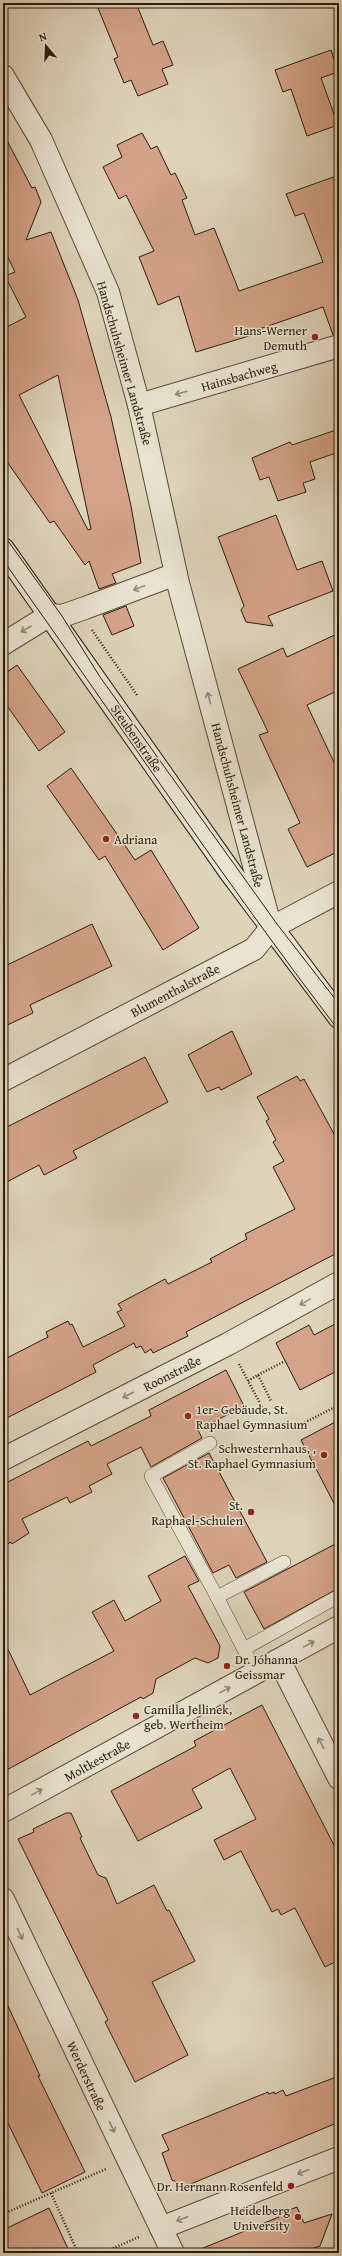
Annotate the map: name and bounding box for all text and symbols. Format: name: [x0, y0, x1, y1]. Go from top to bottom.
north arrow: [26, 26, 66, 66]
text: N: [37, 28, 49, 45]
street label: Handschuhsheimer Landstraße: [92, 279, 157, 448]
place label: Hans-Werner Demuth: [235, 321, 308, 355]
marker: Hans-Werner Demuth: [310, 332, 320, 342]
street label: Hainsbachweg: [199, 356, 280, 396]
one-way arrow: [174, 390, 187, 397]
one-way arrow: [134, 584, 146, 592]
one-way arrow: [20, 625, 32, 633]
one-way arrow: [205, 691, 212, 704]
street label: Steubenstraße: [106, 700, 167, 776]
street label: Handschuhsheimer Landstraße: [206, 721, 269, 890]
place label: Adriana: [114, 830, 158, 849]
marker: Adriana: [101, 834, 111, 844]
street label: Blumenthalstraße: [127, 959, 223, 1022]
one-way arrow: [299, 1299, 311, 1306]
street label: Roonstraße: [140, 1351, 205, 1396]
one-way arrow: [122, 1392, 134, 1399]
place label: 1er- Gebäude, St. Raphael Gymnasium: [196, 1400, 308, 1434]
marker: 1er- Gebäude, St. Raphael Gymnasium: [183, 1411, 193, 1421]
place label: Schwesternhaus, , St. Raphael Gymnasium: [188, 1439, 316, 1473]
marker: Schwesternhaus, , St. Raphael Gymnasium: [319, 1450, 329, 1460]
place label: St. Raphael-Schulen: [151, 1496, 244, 1530]
marker: St. Raphael-Schulen: [246, 1507, 256, 1517]
one-way arrow: [303, 1639, 315, 1647]
place label: Dr. Johanna Geissmar: [235, 1650, 299, 1684]
marker: Dr. Johanna Geissmar: [222, 1661, 232, 1671]
one-way arrow: [219, 1686, 231, 1693]
place label: Camilla Jellinek, geb. Wertheim: [144, 1700, 232, 1734]
marker: Camilla Jellinek, geb. Wertheim: [131, 1711, 141, 1721]
street label: Moltkestraße: [61, 1734, 134, 1786]
one-way arrow: [317, 1737, 325, 1749]
one-way arrow: [31, 1788, 43, 1796]
one-way arrow: [17, 1928, 24, 1940]
street label: Werderstraße: [62, 2038, 111, 2114]
one-way arrow: [109, 2121, 116, 2133]
one-way arrow: [297, 2168, 309, 2176]
place label: Dr. Hermann Rosenfeld: [157, 2177, 283, 2196]
marker: Dr. Hermann Rosenfeld: [286, 2181, 296, 2191]
place label: Heidelberg University: [230, 2201, 291, 2235]
marker: Heidelberg University: [293, 2212, 303, 2222]
one-way arrow: [176, 2216, 188, 2224]

